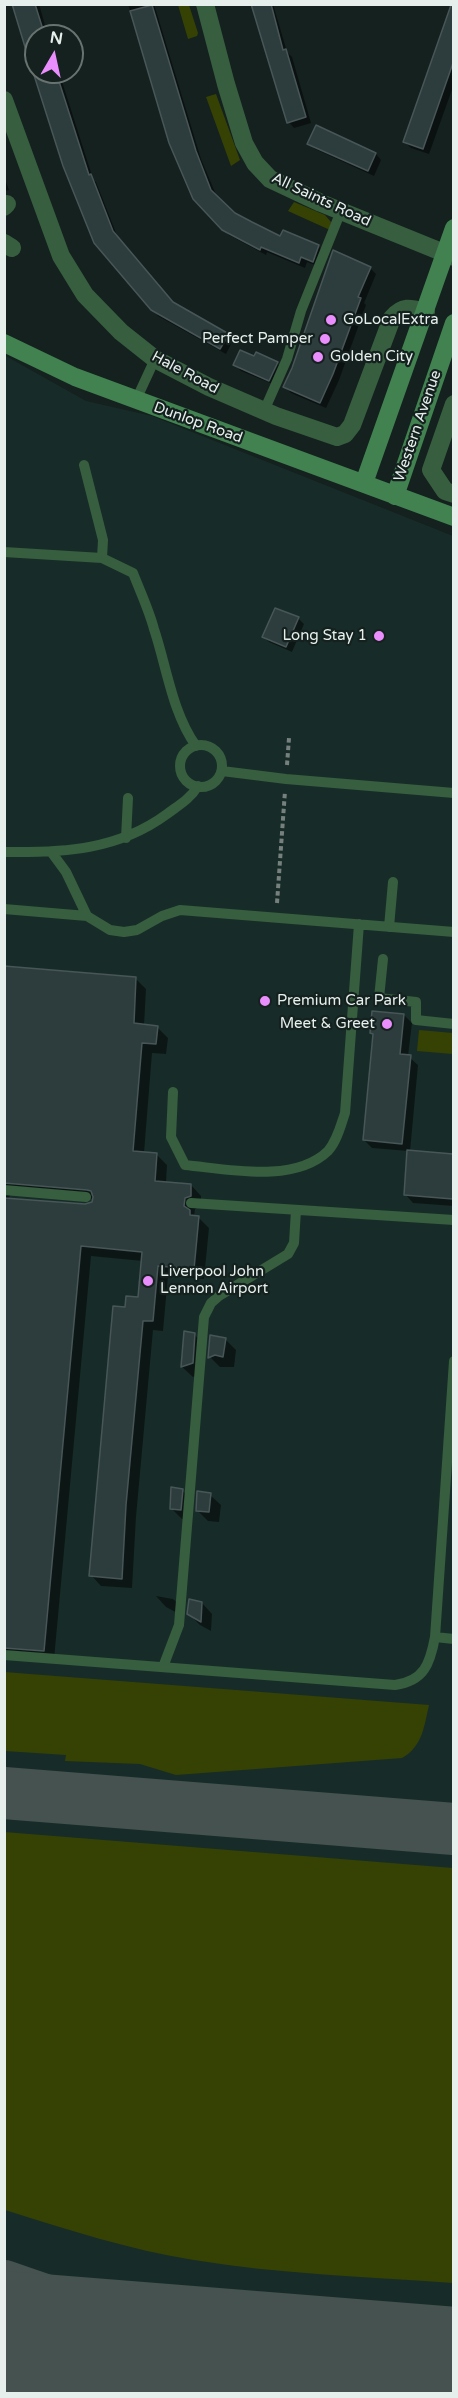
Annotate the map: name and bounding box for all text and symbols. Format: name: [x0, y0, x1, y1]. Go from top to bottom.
north arrow: [24, 24, 84, 84]
text: N: [49, 27, 64, 49]
street label: All Saints Road: [269, 169, 373, 231]
place label: GoLocalExtra: [343, 311, 439, 329]
marker: GoLocalExtra: [324, 313, 338, 327]
place label: Perfect Pamper: [202, 330, 313, 348]
marker: Perfect Pamper: [318, 332, 332, 346]
street label: Hale Road: [148, 348, 222, 398]
place label: Golden City: [330, 348, 413, 366]
marker: Golden City: [311, 350, 325, 364]
street label: Western Avenue: [390, 368, 446, 484]
street label: Dunlop Road: [151, 399, 245, 447]
place label: Long Stay 1: [282, 627, 367, 645]
marker: Long Stay 1: [372, 629, 386, 643]
place label: Premium Car Park: [277, 992, 406, 1010]
marker: Premium Car Park: [258, 994, 272, 1008]
place label: Meet & Greet: [280, 1015, 375, 1033]
marker: Meet & Greet: [380, 1017, 394, 1031]
place label: Liverpool John Lennon Airport: [160, 1263, 268, 1298]
marker: Liverpool John Lennon Airport: [141, 1274, 155, 1288]

